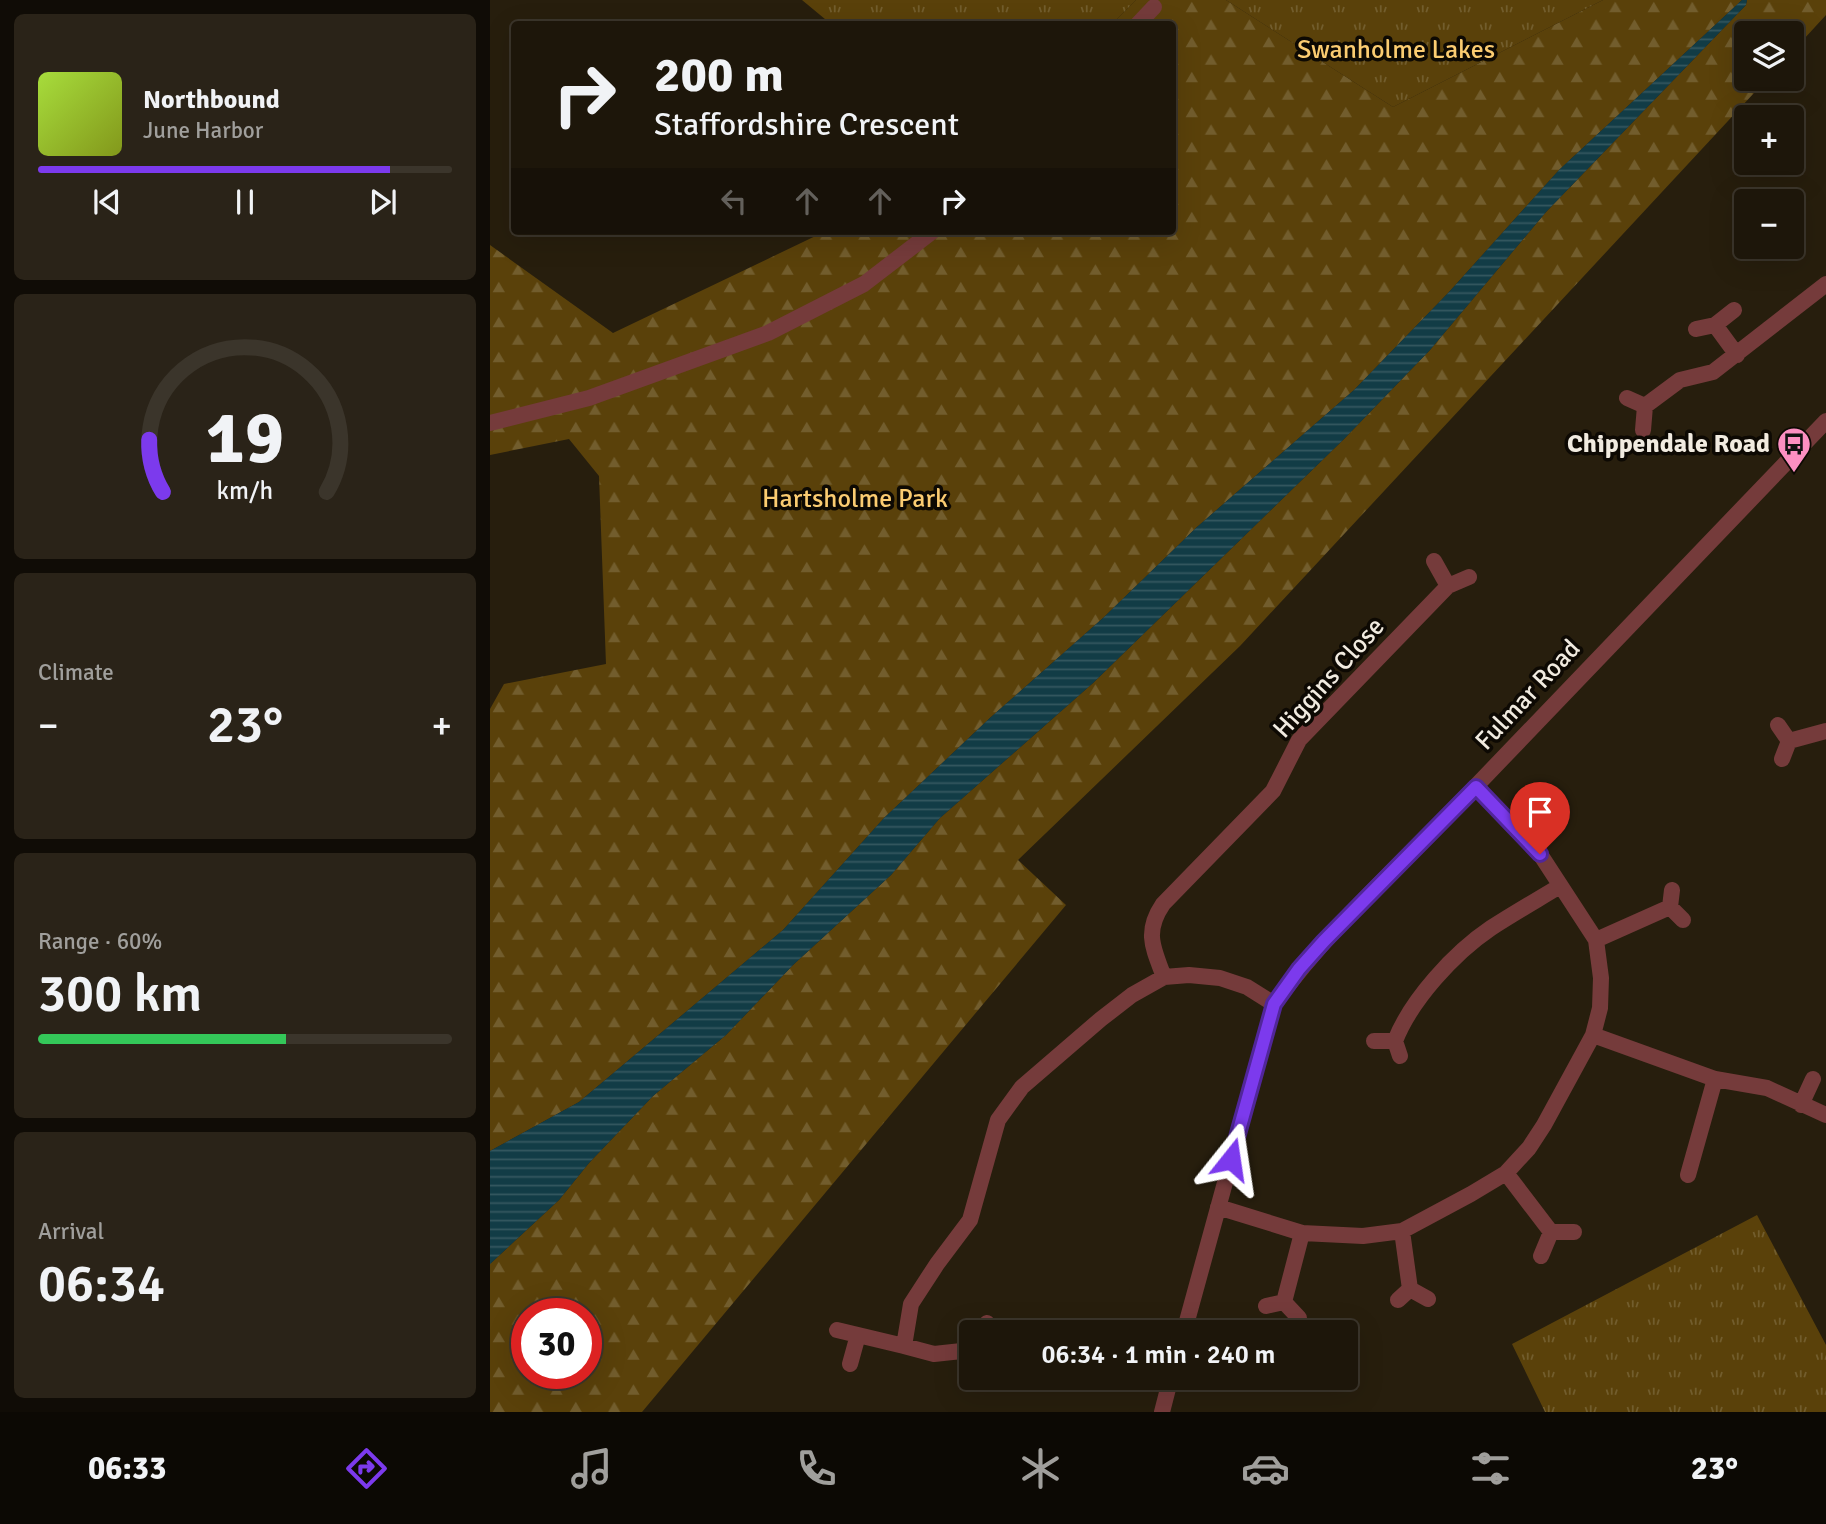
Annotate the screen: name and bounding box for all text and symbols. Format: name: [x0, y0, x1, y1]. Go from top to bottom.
map controls: [1734, 21, 1804, 259]
button: layers: [1734, 21, 1804, 91]
park label: Swanholme Lakes: [1297, 34, 1495, 66]
text: 200 m: [654, 45, 784, 105]
icon: right: [539, 49, 630, 140]
text: Northbound: [143, 84, 280, 116]
text: Staffordshire Crescent: [654, 105, 959, 144]
button: +: [1734, 105, 1804, 175]
text: June Harbor: [143, 116, 263, 145]
icon: left: [715, 182, 753, 220]
icon: ahead: [788, 182, 826, 220]
icon: ahead: [861, 182, 899, 220]
icon: right: [934, 182, 972, 220]
icon: previous: [88, 183, 126, 221]
icon: pause: [226, 183, 264, 221]
icon: next: [364, 183, 402, 221]
button: −: [1734, 189, 1804, 259]
text: 19: [206, 395, 284, 484]
bus stop icon: Chippendale Road: [1775, 425, 1813, 474]
place label: Chippendale Road: [1567, 428, 1770, 460]
text: km/h: [217, 475, 273, 506]
park label: Hartsholme Park: [762, 483, 948, 515]
street label: Higgins Close: [1267, 611, 1391, 745]
street label: Fulmar Road: [1469, 633, 1587, 757]
text: Climate: [38, 658, 114, 687]
text: 23°: [207, 693, 283, 757]
text: −: [38, 702, 59, 749]
text: +: [431, 702, 452, 749]
pin: [1510, 782, 1570, 854]
icon: arrive: [1521, 793, 1559, 831]
text: Range · 60%: [38, 927, 162, 956]
text: 300 km: [38, 962, 202, 1026]
position arrow: [1194, 1122, 1268, 1196]
text: Arrival: [38, 1217, 104, 1246]
text: 06:34: [38, 1252, 165, 1316]
speed limit sign: 30: [511, 1298, 602, 1389]
text: 06:34 · 1 min · 240 m: [1042, 1339, 1275, 1371]
icon: directions: [342, 1444, 391, 1493]
icon: music: [567, 1444, 616, 1493]
icon: phone: [792, 1444, 841, 1493]
icon: climate: [1016, 1444, 1065, 1493]
icon: car: [1241, 1444, 1290, 1493]
icon: filters: [1466, 1444, 1515, 1493]
text: 06:33: [88, 1449, 166, 1488]
text: 23°: [1691, 1449, 1738, 1488]

